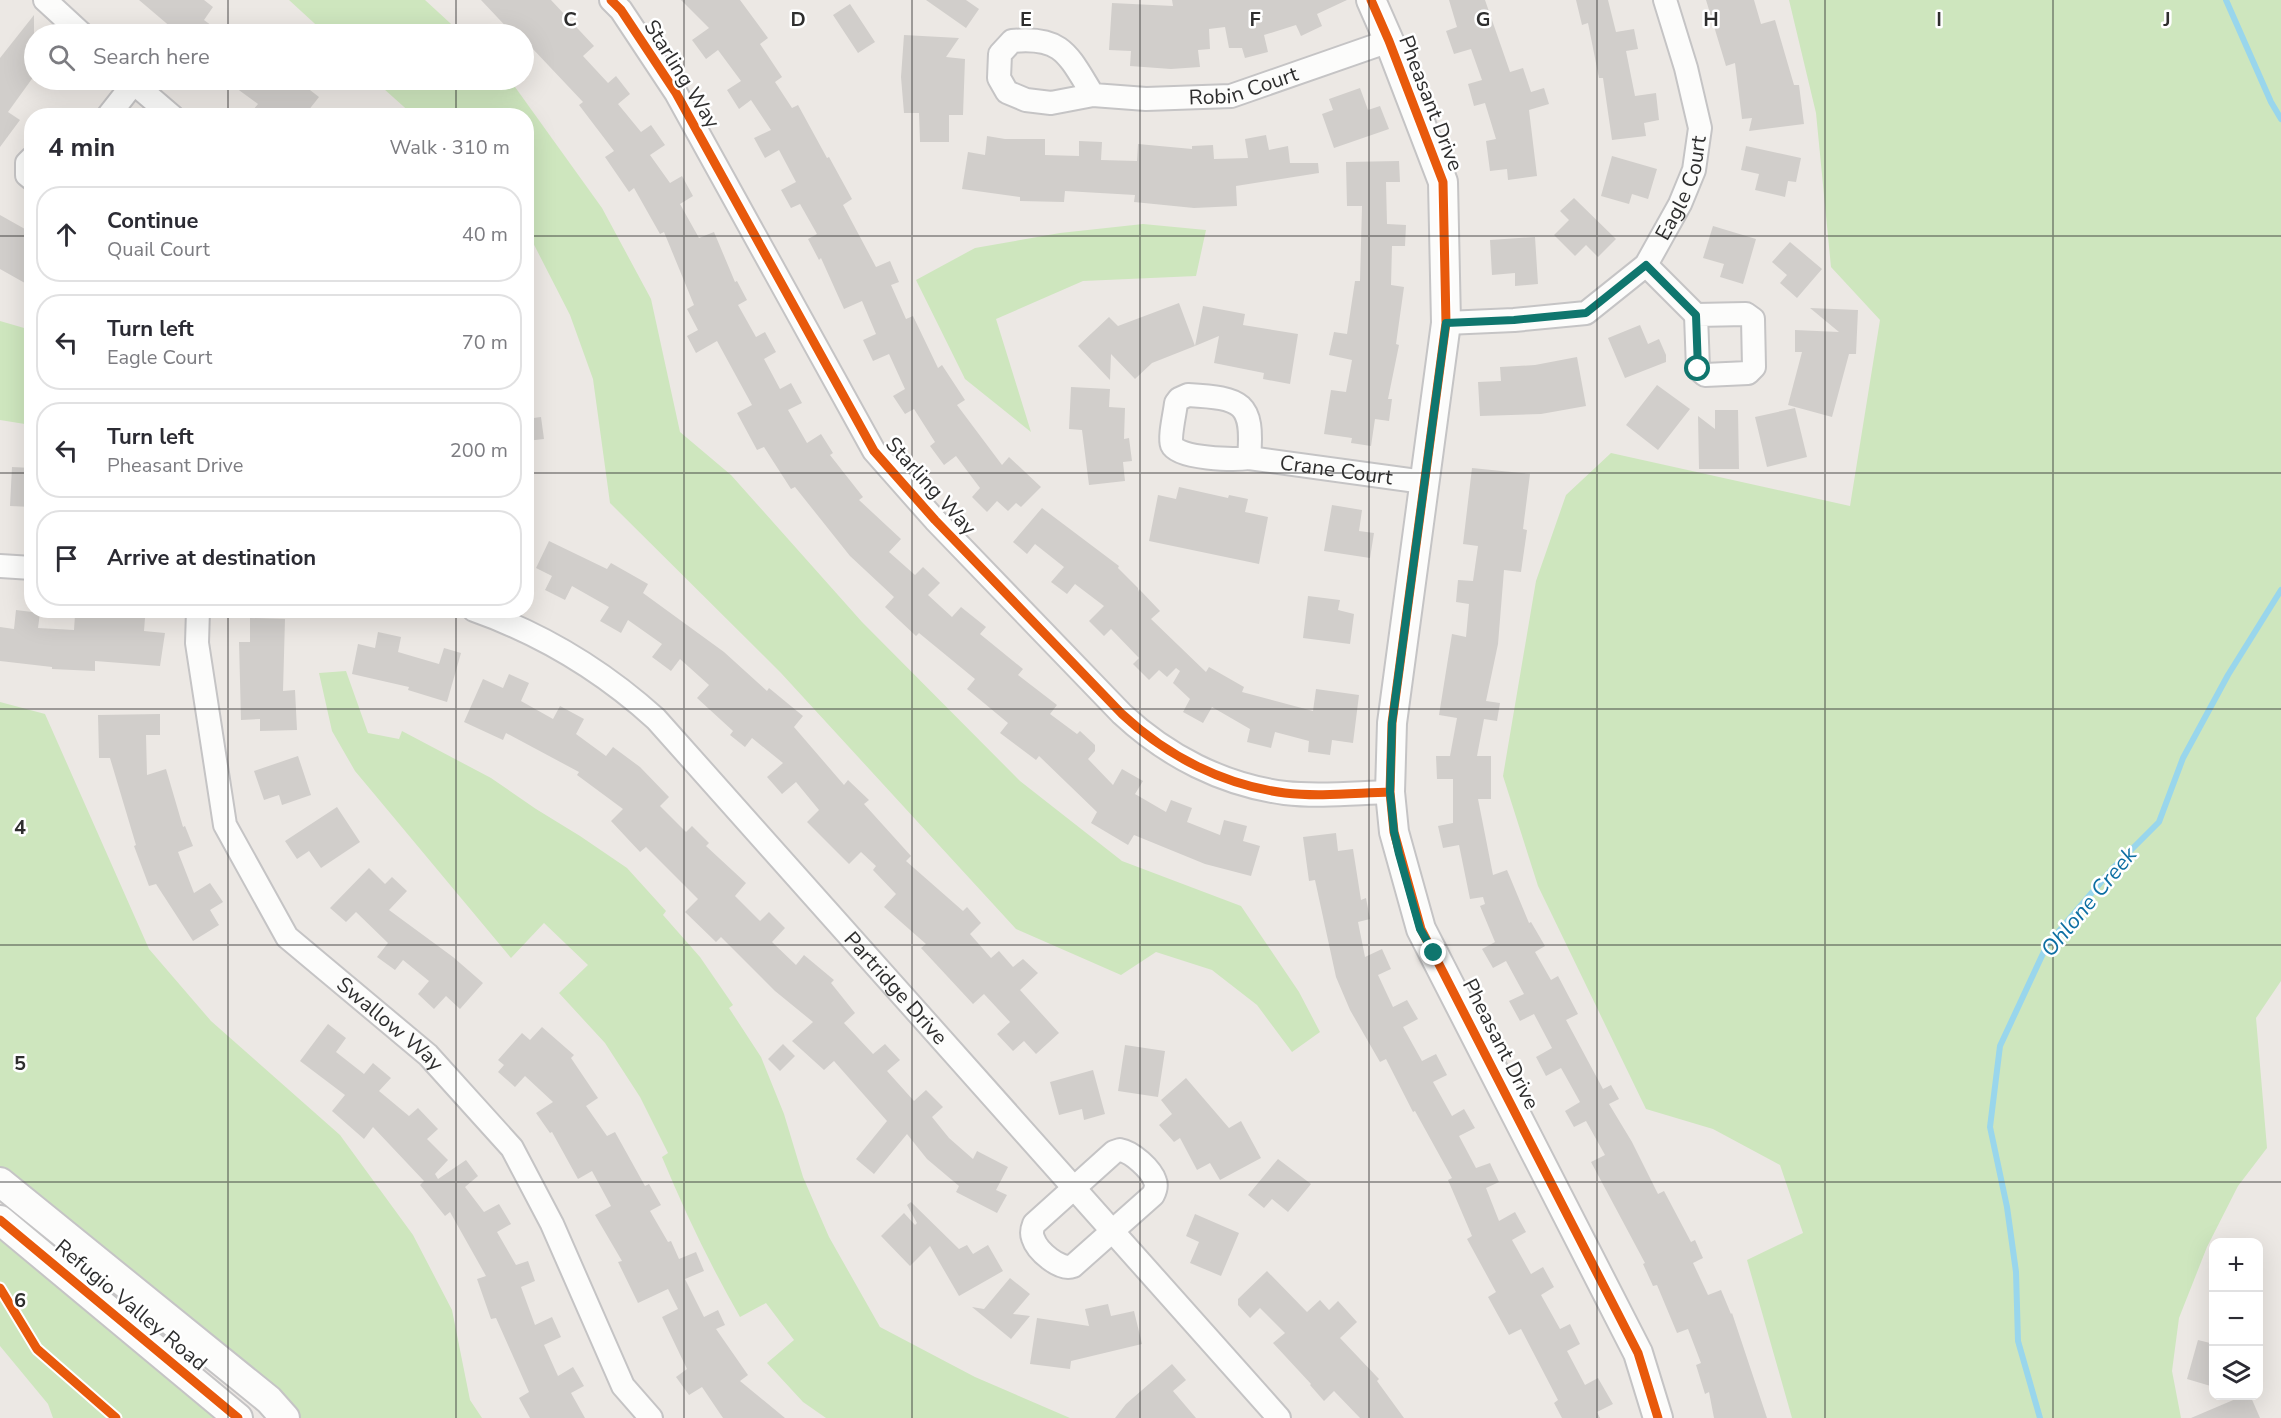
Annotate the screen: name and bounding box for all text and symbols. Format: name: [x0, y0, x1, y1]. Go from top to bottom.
text: C: [563, 6, 577, 33]
text: D: [790, 6, 806, 33]
text: E: [1020, 6, 1032, 33]
text: F: [1249, 6, 1261, 33]
text: G: [1476, 6, 1490, 33]
text: H: [1703, 6, 1719, 33]
text: I: [1936, 6, 1942, 33]
text: J: [2162, 6, 2171, 33]
street label: Starling Way: [637, 14, 727, 134]
search box: [24, 24, 534, 90]
street label: Pheasant Drive: [1392, 31, 1470, 175]
icon: search: [45, 41, 78, 74]
text: Search here: [93, 42, 210, 72]
street label: Robin Court: [1188, 60, 1302, 111]
text: 4 min: [48, 130, 115, 165]
street label: Eagle Court: [1649, 133, 1713, 245]
text: Walk · 310 m: [390, 134, 510, 161]
text: Continue: [107, 206, 198, 236]
icon: ahead: [50, 218, 83, 251]
text: 40 m: [462, 221, 508, 248]
text: Quail Court: [107, 236, 210, 263]
text: Turn left: [107, 314, 194, 344]
icon: left: [50, 326, 83, 359]
text: 70 m: [462, 329, 508, 356]
text: Eagle Court: [107, 344, 212, 371]
route start: [1684, 355, 1710, 381]
text: Turn left: [107, 422, 194, 452]
street label: Starling Way: [879, 431, 983, 541]
icon: left: [50, 434, 83, 467]
text: 200 m: [450, 437, 508, 464]
street label: Crane Court: [1278, 448, 1395, 492]
text: Pheasant Drive: [107, 452, 243, 479]
icon: arrive: [50, 542, 83, 575]
text: Arrive at destination: [107, 543, 316, 573]
text: 4: [14, 814, 26, 841]
water label: Ohlone Creek: [2034, 840, 2144, 963]
street label: Partridge Drive: [838, 925, 954, 1051]
route end: [1420, 939, 1446, 965]
street label: Swallow Way: [331, 970, 450, 1077]
street label: Pheasant Drive: [1456, 974, 1546, 1114]
text: 5: [14, 1050, 26, 1077]
street label: Refugio Valley Road: [49, 1233, 213, 1377]
map controls: [2209, 1238, 2263, 1400]
button: +: [2209, 1238, 2263, 1292]
text: 6: [14, 1287, 26, 1314]
button: −: [2209, 1292, 2263, 1346]
button: layers: [2209, 1346, 2263, 1400]

